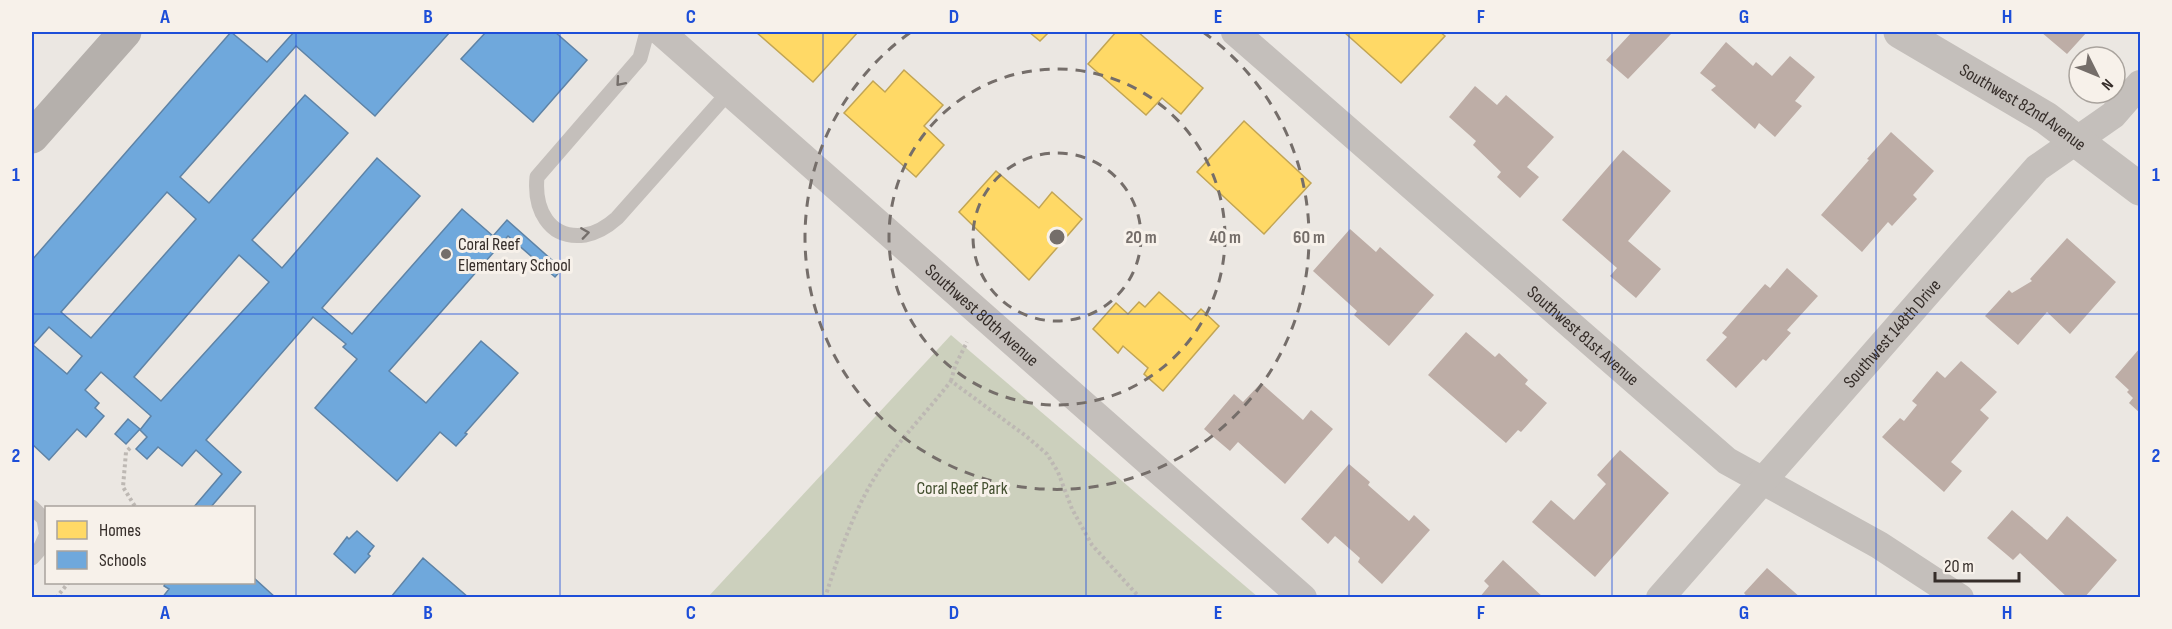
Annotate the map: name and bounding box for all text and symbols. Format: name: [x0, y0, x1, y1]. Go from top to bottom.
text: A: [159, 5, 170, 29]
text: B: [423, 5, 433, 29]
text: C: [686, 5, 696, 29]
text: D: [949, 5, 959, 29]
text: E: [1214, 5, 1222, 29]
text: F: [1477, 5, 1485, 29]
text: G: [1739, 5, 1749, 29]
text: H: [2002, 5, 2012, 29]
north arrow: [2067, 45, 2127, 105]
street label: Southwest 82nd Avenue: [1956, 59, 2090, 155]
one-way arrow: [616, 75, 627, 85]
text: N: [2097, 75, 2117, 94]
text: 1: [12, 163, 20, 187]
text: 1: [2152, 163, 2160, 187]
centre of rings: [1047, 227, 1067, 247]
text: 20 m: [1125, 227, 1157, 248]
text: 40 m: [1209, 227, 1241, 248]
text: 60 m: [1293, 227, 1325, 248]
one-way arrow: [580, 228, 590, 240]
place label: Coral Reef Elementary School: [458, 234, 571, 276]
marker: Coral Reef Elementary School: [439, 247, 453, 261]
street label: Southwest 80th Avenue: [921, 260, 1043, 371]
street label: Southwest 148th Drive: [1839, 275, 1946, 392]
street label: Southwest 81st Avenue: [1523, 282, 1643, 390]
text: 2: [12, 444, 20, 468]
text: 2: [2152, 444, 2160, 468]
park label: Coral Reef Park: [916, 478, 1008, 499]
legend: [45, 506, 255, 584]
text: Homes: [99, 520, 141, 541]
scale bar: [1935, 545, 2019, 583]
text: Schools: [99, 550, 146, 571]
text: 20 m: [1944, 556, 1974, 577]
text: A: [159, 601, 170, 625]
text: B: [423, 601, 433, 625]
text: C: [686, 601, 696, 625]
text: D: [949, 601, 959, 625]
text: E: [1214, 601, 1222, 625]
text: F: [1477, 601, 1485, 625]
text: G: [1739, 601, 1749, 625]
text: H: [2002, 601, 2012, 625]

